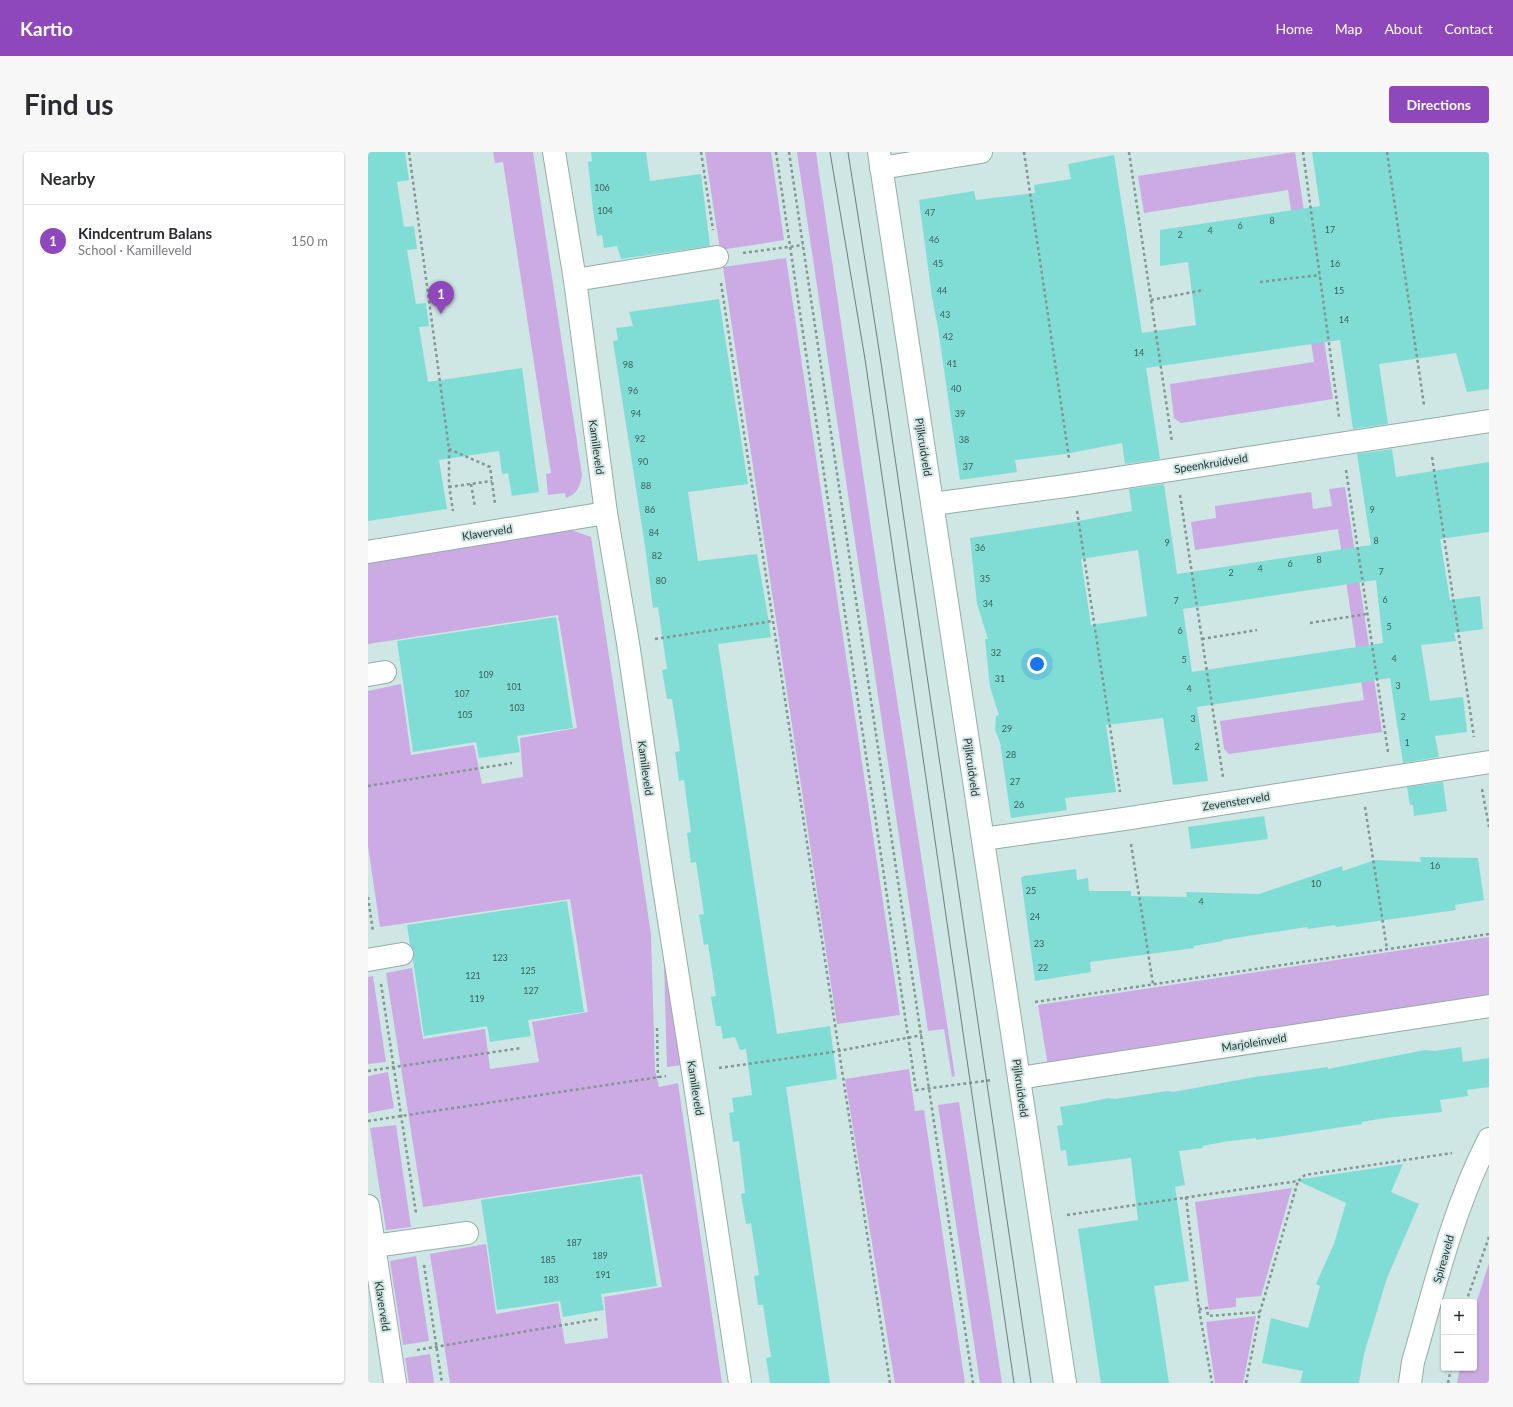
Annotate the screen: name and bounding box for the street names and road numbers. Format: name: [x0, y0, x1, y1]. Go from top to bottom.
street label: Pijlkruidveld: [913, 417, 935, 477]
street label: Kamilleveld: [587, 419, 607, 475]
street label: Speenkruidveld: [1173, 451, 1249, 475]
street label: Klaverveld: [461, 522, 513, 542]
street label: Pijlkruidveld: [961, 737, 983, 797]
street label: Kamilleveld: [636, 740, 656, 796]
street label: Zevensterveld: [1201, 789, 1271, 813]
street label: Marjoleinveld: [1221, 1030, 1287, 1054]
street label: Pijlkruidveld: [1010, 1058, 1032, 1118]
street label: Kamilleveld: [685, 1060, 707, 1116]
street label: Spireaveld: [1430, 1233, 1456, 1285]
street label: Klaverveld: [373, 1280, 393, 1332]

